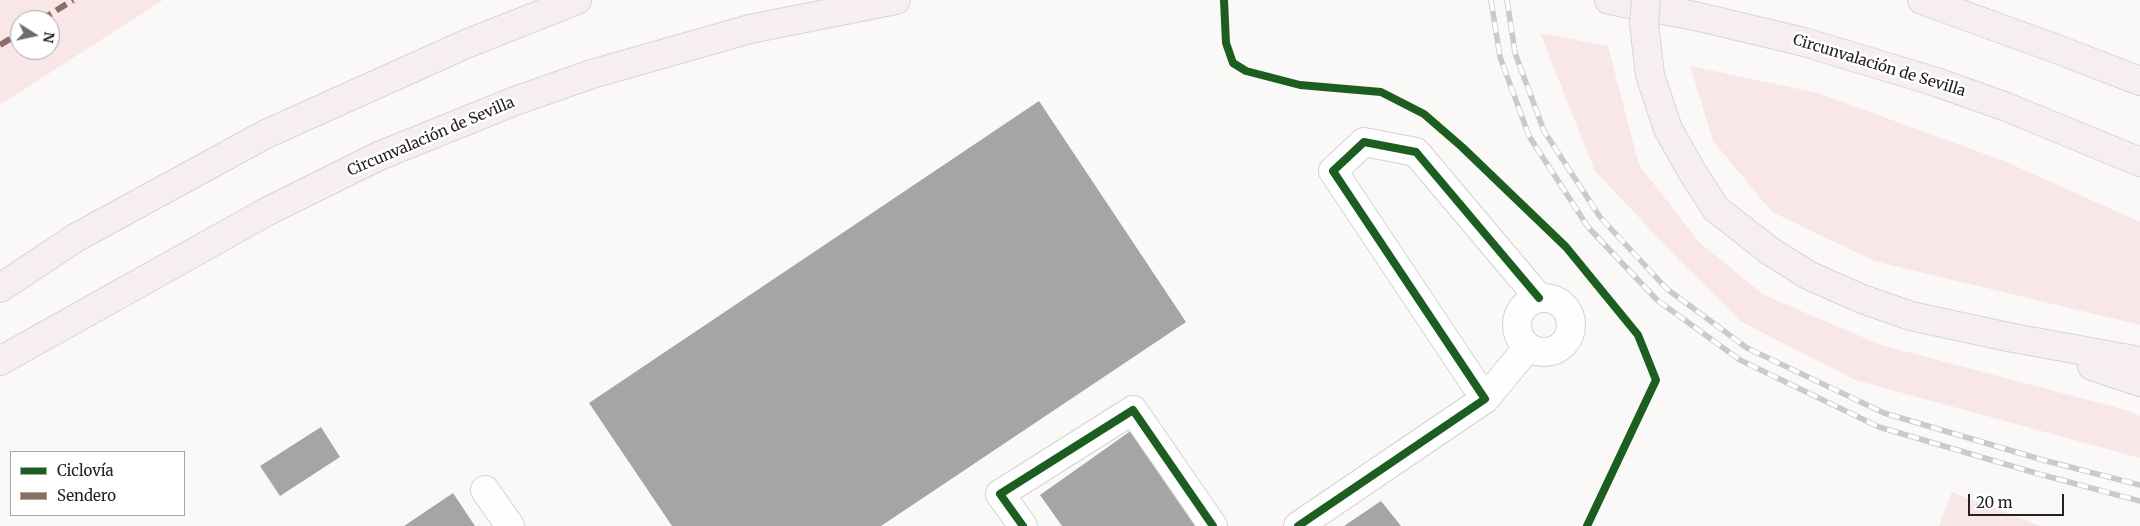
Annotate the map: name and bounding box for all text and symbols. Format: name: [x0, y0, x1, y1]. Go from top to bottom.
north arrow: [10, 10, 60, 60]
text: N: [39, 30, 59, 44]
street label: Circunvalación de Sevilla: [1791, 31, 1967, 101]
street label: Circunvalación de Sevilla: [345, 94, 517, 180]
legend: [10, 451, 185, 516]
text: Ciclovía: [57, 461, 114, 480]
scale bar: [1970, 484, 2066, 516]
text: Sendero: [57, 486, 116, 505]
text: 20 m: [1976, 493, 2013, 512]

